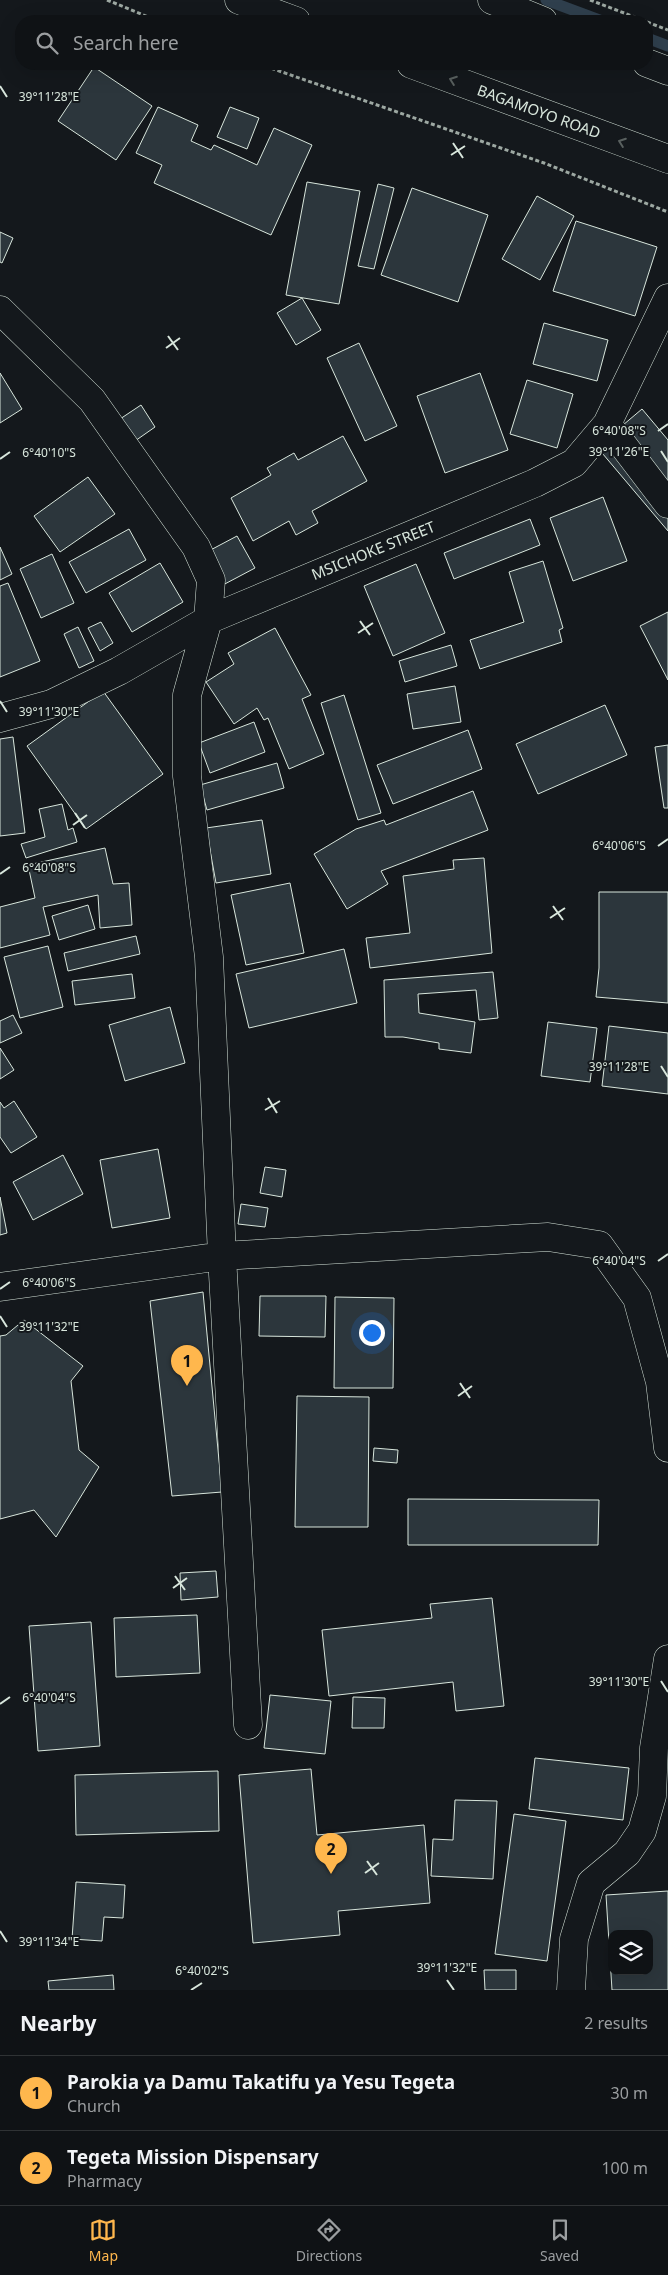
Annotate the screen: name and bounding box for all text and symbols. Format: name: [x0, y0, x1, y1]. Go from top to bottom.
search box: [15, 15, 653, 70]
icon: search: [33, 29, 61, 57]
text: Search here: [73, 30, 179, 56]
one-way arrow: [450, 75, 458, 85]
street label: BAGAMOYO ROAD: [475, 79, 603, 143]
text: 39°11'28"E: [19, 88, 79, 105]
one-way arrow: [618, 138, 627, 148]
text: 6°40'08"S: [592, 422, 646, 439]
text: 39°11'26"E: [589, 443, 649, 460]
text: 6°40'10"S: [22, 444, 76, 461]
street label: MSICHOKE STREET: [308, 516, 438, 584]
text: 39°11'30"E: [19, 703, 79, 720]
text: 6°40'06"S: [592, 837, 646, 854]
text: 6°40'08"S: [22, 859, 76, 876]
text: 39°11'28"E: [589, 1058, 649, 1075]
text: 6°40'04"S: [592, 1252, 646, 1269]
text: 6°40'06"S: [22, 1274, 76, 1291]
text: 39°11'32"E: [19, 1318, 79, 1335]
your location: [359, 1320, 385, 1346]
pin: 1: [171, 1345, 203, 1386]
text: 39°11'30"E: [589, 1673, 649, 1690]
text: 6°40'04"S: [22, 1689, 76, 1706]
pin: 2: [315, 1833, 347, 1874]
map controls: [608, 1930, 653, 1975]
button: layers: [608, 1930, 653, 1975]
text: 39°11'34"E: [19, 1933, 79, 1950]
text: 39°11'32"E: [417, 1959, 477, 1976]
text: 6°40'02"S: [175, 1962, 229, 1979]
text: Nearby: [20, 2009, 96, 2037]
text: 2 results: [584, 2012, 648, 2034]
text: Parokia ya Damu Takatifu ya Yesu Tegeta: [67, 2069, 455, 2095]
text: 1: [31, 2082, 41, 2104]
text: 30 m: [611, 2082, 648, 2104]
text: Church: [67, 2095, 121, 2117]
text: Tegeta Mission Dispensary: [67, 2144, 319, 2170]
text: 2: [31, 2157, 41, 2179]
text: 100 m: [601, 2157, 648, 2179]
text: Pharmacy: [67, 2170, 142, 2192]
tab: Map: [89, 2216, 118, 2265]
tab: Directions: [296, 2216, 362, 2265]
tab: Saved: [540, 2216, 579, 2265]

